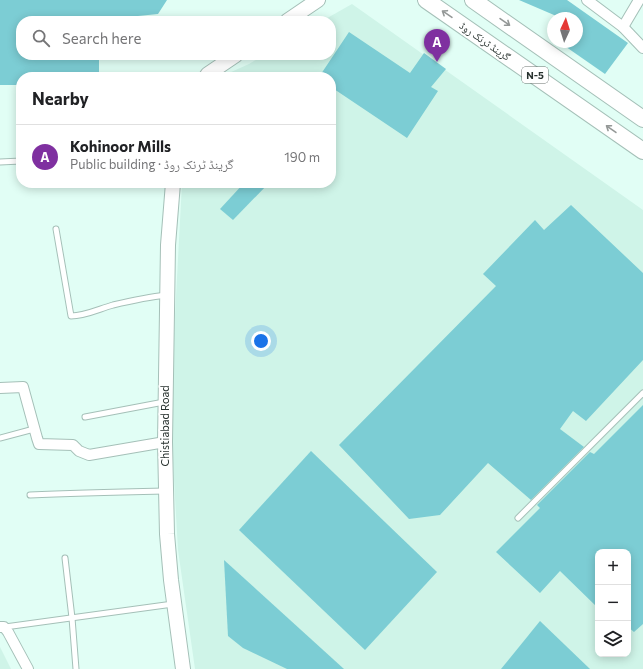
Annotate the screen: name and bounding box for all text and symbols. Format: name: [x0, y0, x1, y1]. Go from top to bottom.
one-way arrow: [442, 10, 453, 18]
north arrow: [547, 12, 583, 48]
search box: [16, 16, 336, 60]
street label: گرینڈ ٹرنک روڈ: [457, 18, 514, 63]
one-way arrow: [499, 18, 510, 26]
icon: search: [30, 27, 52, 49]
text: Search here: [62, 29, 141, 47]
pin: A: [424, 29, 450, 62]
road number: N-5: [522, 67, 548, 83]
text: Nearby: [32, 88, 89, 109]
one-way arrow: [606, 125, 617, 133]
text: Kohinoor Mills: [70, 137, 171, 155]
text: A: [40, 149, 50, 165]
text: 190 m: [284, 149, 320, 165]
text: Public building · گرینڈ ٹرنک روڈ: [70, 156, 234, 172]
your location: [251, 331, 271, 351]
street label: Chistiabad Road: [158, 385, 171, 467]
map controls: [595, 549, 631, 657]
button: +: [595, 549, 631, 585]
button: −: [595, 585, 631, 621]
button: layers: [595, 621, 631, 657]

